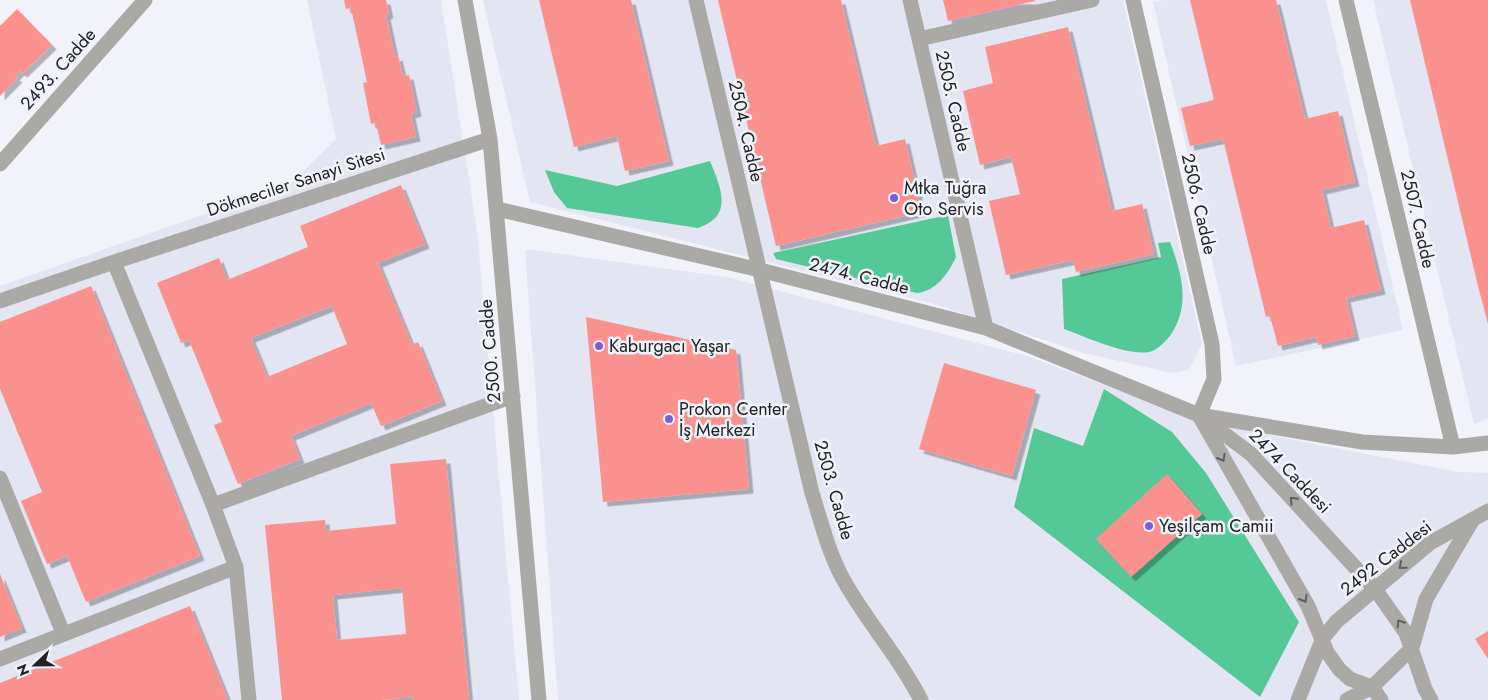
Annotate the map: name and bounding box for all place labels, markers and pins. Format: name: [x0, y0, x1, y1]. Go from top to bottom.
place label: Mtka Tuğra Oto Servis: [904, 175, 986, 222]
marker: Mtka Tuğra Oto Servis: [888, 192, 900, 204]
place label: Kaburgacı Yaşar: [609, 333, 731, 359]
marker: Kaburgacı Yaşar: [593, 340, 605, 352]
place label: Prokon Center İş Merkezi: [679, 396, 788, 443]
marker: Prokon Center İş Merkezi: [663, 413, 675, 425]
place label: Yeşilçam Camii: [1159, 513, 1274, 539]
marker: Yeşilçam Camii: [1143, 520, 1155, 532]

